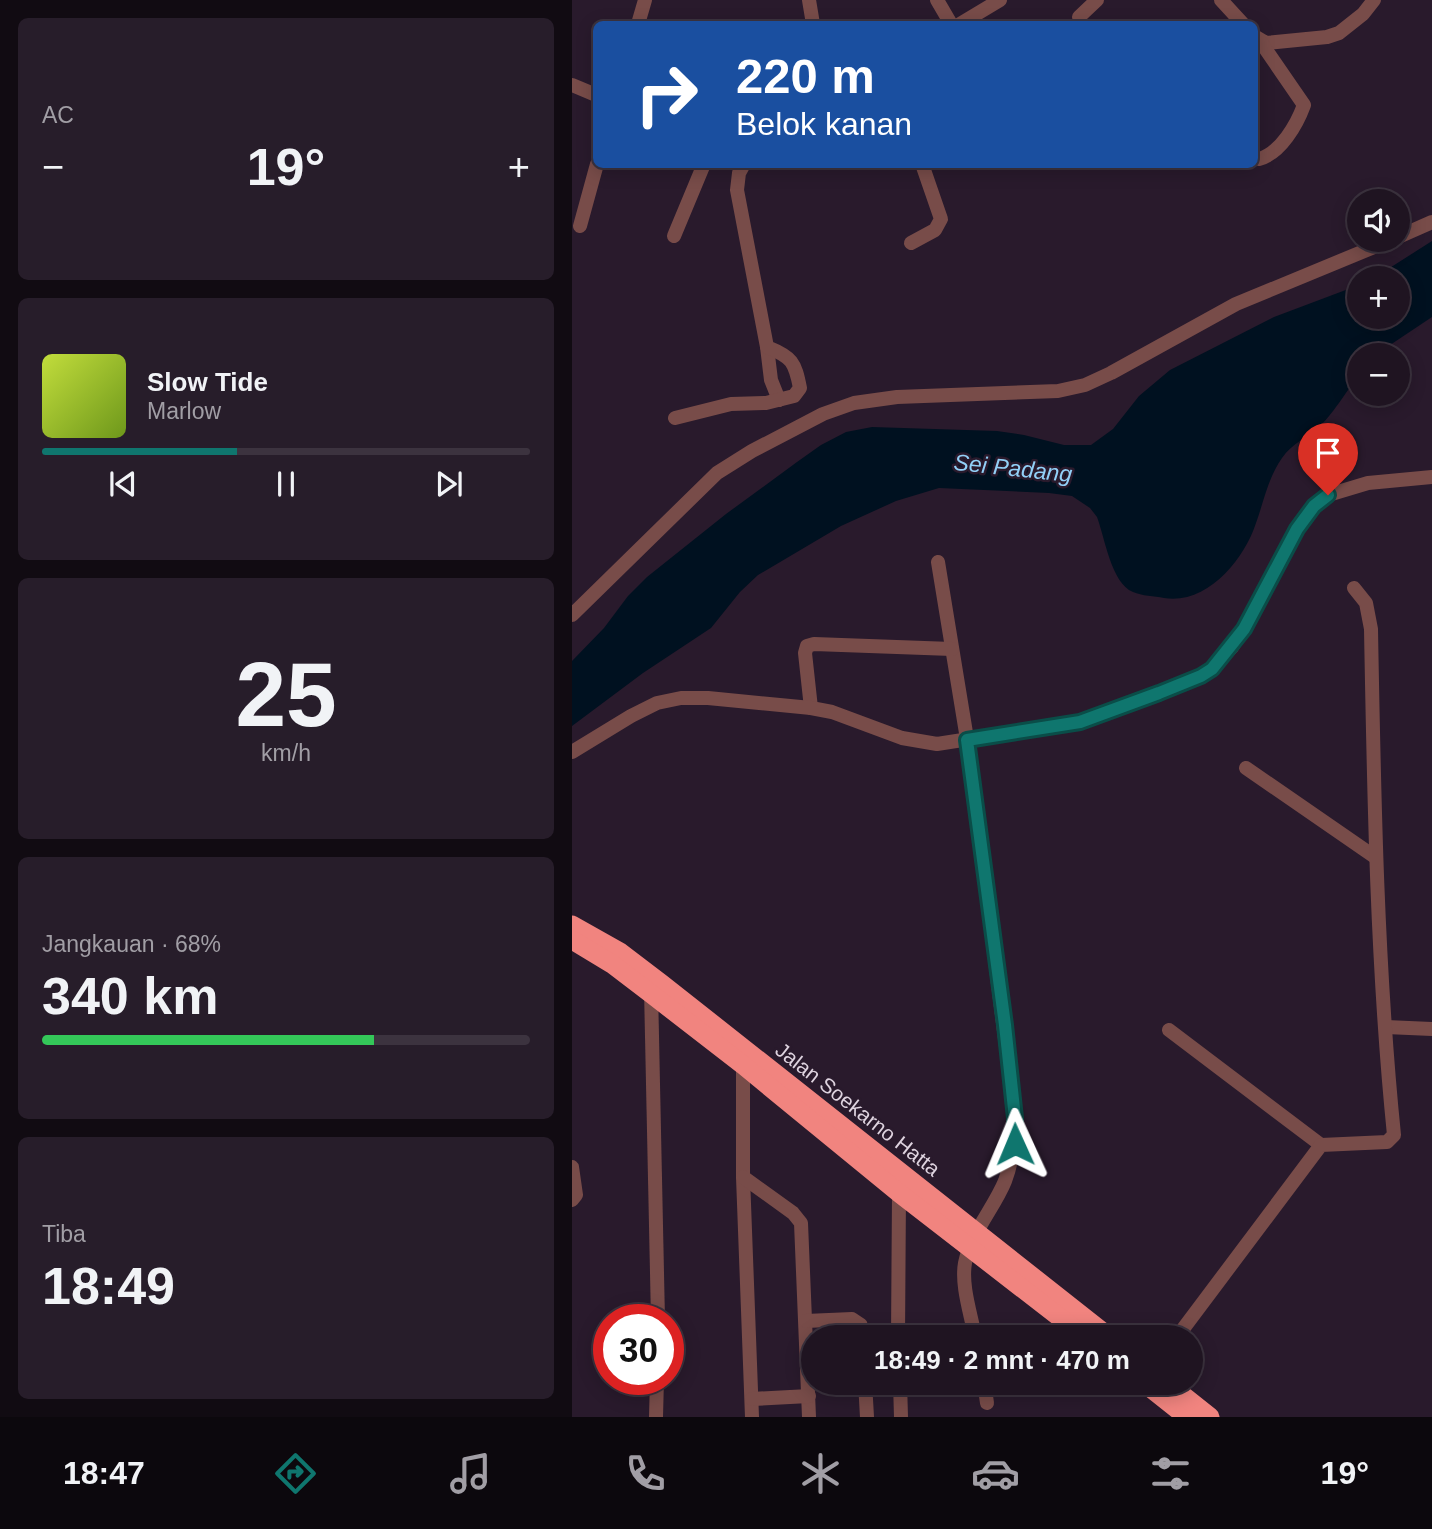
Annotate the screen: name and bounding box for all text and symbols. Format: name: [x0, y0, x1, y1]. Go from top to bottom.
icon: right: [621, 49, 712, 140]
text: 220 m: [736, 49, 875, 103]
text: AC: [42, 102, 74, 128]
text: Belok kanan: [736, 106, 912, 142]
text: 19°: [247, 138, 325, 196]
text: −: [42, 146, 64, 188]
text: +: [508, 146, 530, 188]
map controls: [1347, 189, 1410, 406]
button: sound: [1347, 189, 1410, 252]
button: +: [1347, 266, 1410, 329]
button: −: [1347, 343, 1410, 406]
text: Slow Tide: [147, 367, 268, 397]
text: Marlow: [147, 398, 221, 424]
pin: [1298, 423, 1358, 495]
icon: arrive: [1309, 434, 1347, 472]
water label: Sei Padang: [952, 449, 1074, 487]
icon: previous: [104, 465, 142, 503]
icon: pause: [267, 465, 305, 503]
icon: next: [430, 465, 468, 503]
text: 25: [235, 644, 337, 745]
text: km/h: [261, 740, 311, 766]
text: Jangkauan · 68%: [42, 931, 221, 957]
text: 340 km: [42, 967, 218, 1025]
street label: Jalan Soekarno Hatta: [771, 1038, 945, 1180]
position arrow: [978, 1107, 1052, 1181]
text: Tiba: [42, 1221, 86, 1247]
text: 18:49: [42, 1257, 175, 1315]
speed limit sign: 30: [593, 1304, 684, 1395]
text: 18:49 · 2 mnt · 470 m: [874, 1345, 1130, 1375]
icon: directions: [271, 1449, 320, 1498]
icon: music: [446, 1449, 495, 1498]
icon: phone: [621, 1449, 670, 1498]
icon: climate: [796, 1449, 845, 1498]
icon: car: [971, 1449, 1020, 1498]
icon: filters: [1146, 1449, 1195, 1498]
text: 18:47: [63, 1455, 145, 1491]
text: 19°: [1321, 1455, 1369, 1491]

